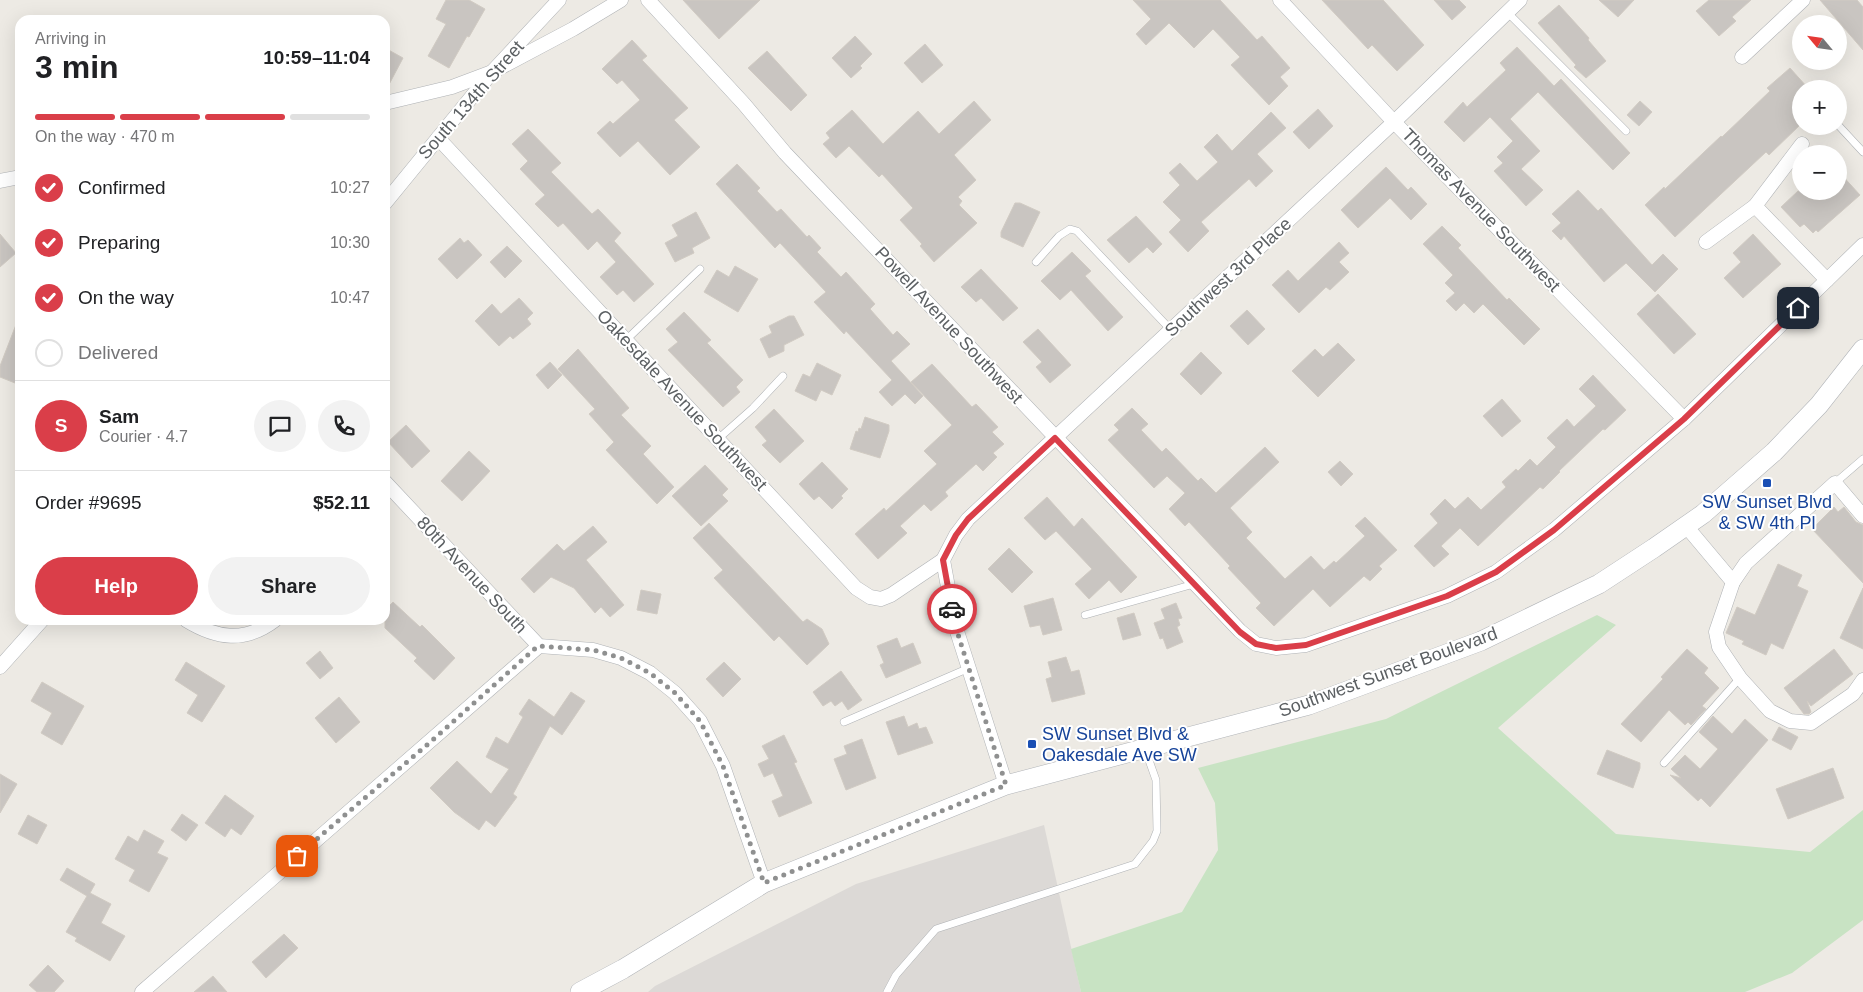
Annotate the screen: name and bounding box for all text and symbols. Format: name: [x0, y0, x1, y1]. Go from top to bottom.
north arrow: [1792, 15, 1848, 70]
map controls: [1792, 15, 1847, 200]
text: Arriving in: [35, 30, 106, 47]
street label: South 134th Street: [414, 37, 528, 163]
text: 10:59–11:04: [263, 47, 370, 68]
text: 3 min: [35, 49, 119, 85]
button: +: [1792, 80, 1847, 135]
street label: Thomas Avenue Southwest: [1398, 124, 1564, 296]
text: On the way · 470 m: [35, 128, 175, 145]
button: −: [1792, 145, 1847, 200]
icon: check: [35, 174, 63, 202]
text: Confirmed: [78, 177, 166, 198]
text: 10:27: [330, 179, 370, 196]
street label: Southwest 3rd Place: [1161, 213, 1295, 341]
icon: check: [35, 229, 63, 257]
text: Preparing: [78, 232, 160, 253]
text: 10:30: [330, 234, 370, 251]
street label: Powell Avenue Southwest: [871, 243, 1027, 407]
icon: check: [35, 284, 63, 312]
text: On the way: [78, 287, 174, 308]
pin: [1777, 287, 1819, 329]
text: 10:47: [330, 289, 370, 306]
icon: home: [1784, 294, 1812, 322]
street label: Oakesdale Avenue Southwest: [593, 305, 771, 495]
text: Delivered: [78, 342, 158, 363]
button: chat: [254, 400, 306, 452]
button: phone: [318, 400, 370, 452]
text: Sam: [99, 406, 139, 427]
text: S: [55, 415, 67, 436]
text: Courier · 4.7: [99, 428, 188, 445]
marker: SW Sunset Blvd & SW 4th Pl: [1761, 477, 1773, 489]
text: Order #9695: [35, 492, 142, 513]
text: $52.11: [313, 492, 370, 513]
place label: SW Sunset Blvd & SW 4th Pl: [1702, 492, 1832, 533]
street label: 80th Avenue South: [413, 513, 531, 637]
button: Help: [35, 557, 198, 615]
button: Share: [208, 557, 370, 615]
courier: [927, 584, 977, 634]
icon: car: [938, 595, 966, 623]
street label: Southwest Sunset Boulevard: [1276, 623, 1500, 721]
place label: SW Sunset Blvd & Oakesdale Ave SW: [1042, 724, 1197, 765]
marker: SW Sunset Blvd & Oakesdale Ave SW: [1026, 738, 1038, 750]
pin: [276, 835, 318, 877]
icon: bag: [283, 842, 311, 870]

